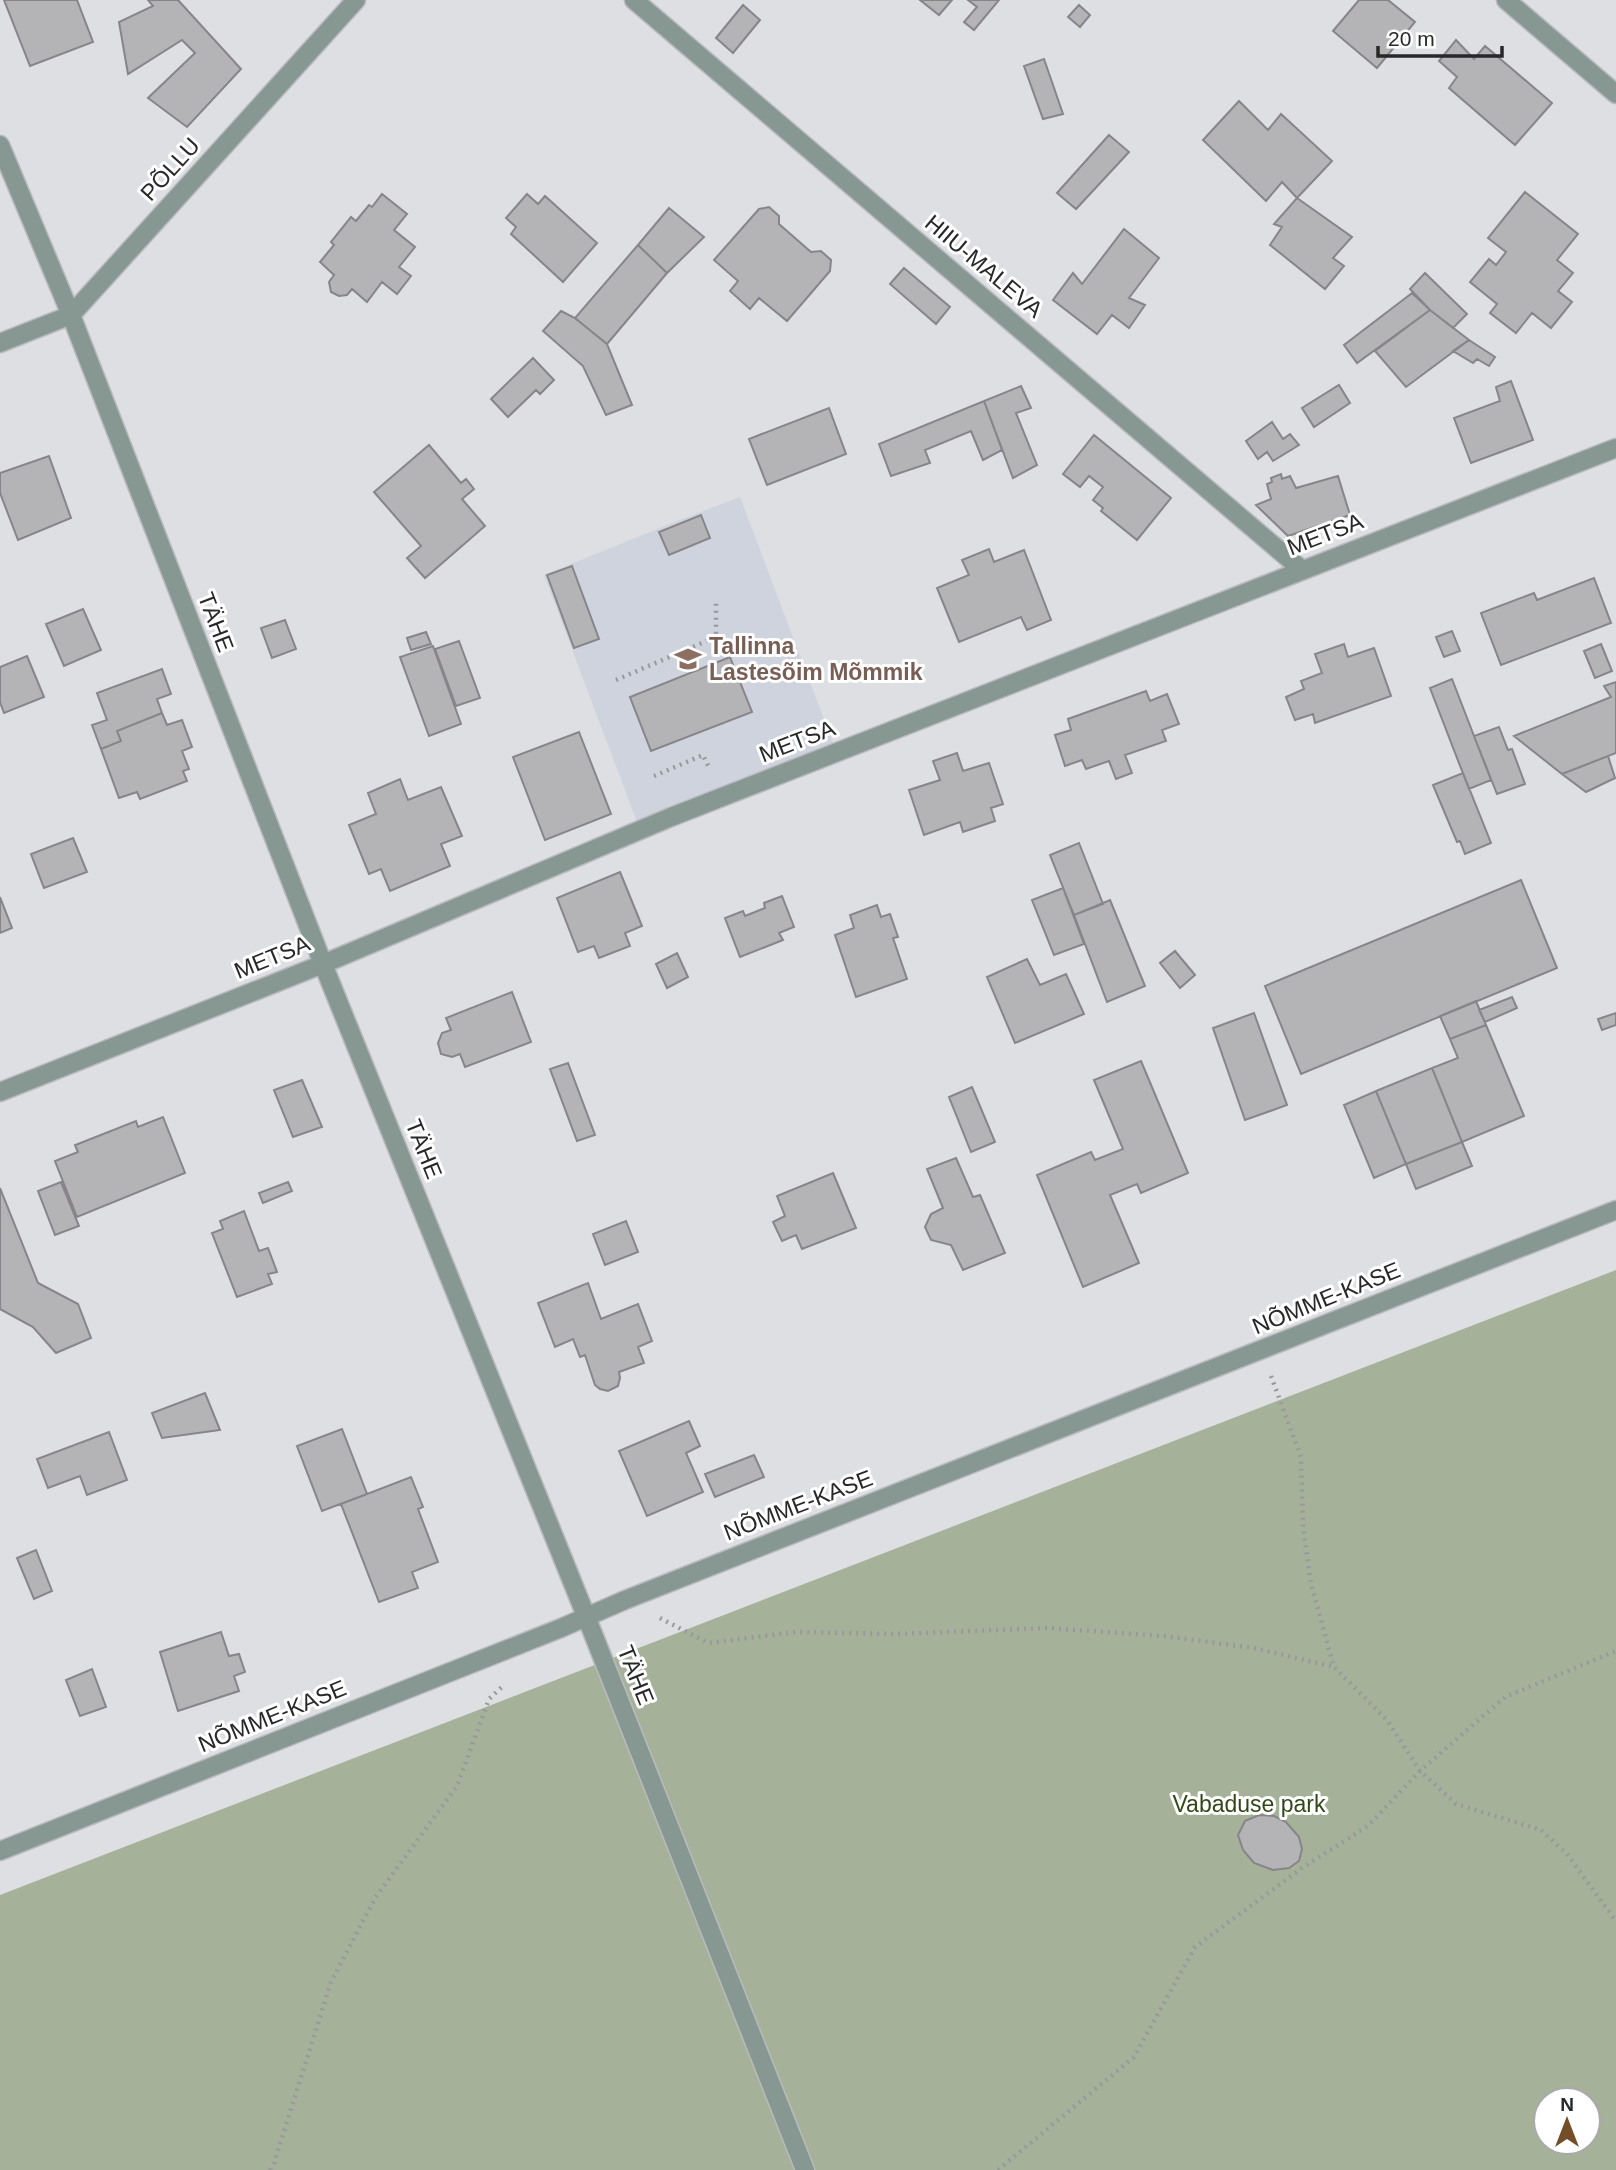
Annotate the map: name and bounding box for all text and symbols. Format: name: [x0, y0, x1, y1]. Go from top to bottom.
scale bar: [1378, 14, 1502, 58]
text: 20 m: [1388, 27, 1435, 50]
street label: PÕLLU: [134, 132, 205, 206]
street label: HIIU-MALEVA: [920, 209, 1048, 323]
street label: METSA: [1283, 507, 1367, 560]
street label: TÄHE: [193, 589, 239, 655]
place label: Tallinna Lastesõim Mõmmik: [709, 633, 923, 685]
school or university icon: Tallinna Lastesõim Mõmmik: [673, 644, 703, 674]
street label: METSA: [755, 714, 839, 767]
street label: METSA: [230, 930, 314, 984]
street label: TÄHE: [400, 1116, 448, 1182]
street label: NÕMME-KASE: [1248, 1256, 1404, 1339]
street label: NÕMME-KASE: [720, 1464, 876, 1545]
street label: TÄHE: [612, 1642, 660, 1708]
street label: NÕMME-KASE: [194, 1674, 350, 1757]
park label: Vabaduse park: [1172, 1791, 1326, 1817]
north arrow: [1532, 2086, 1602, 2156]
text: N: [1560, 2094, 1574, 2115]

